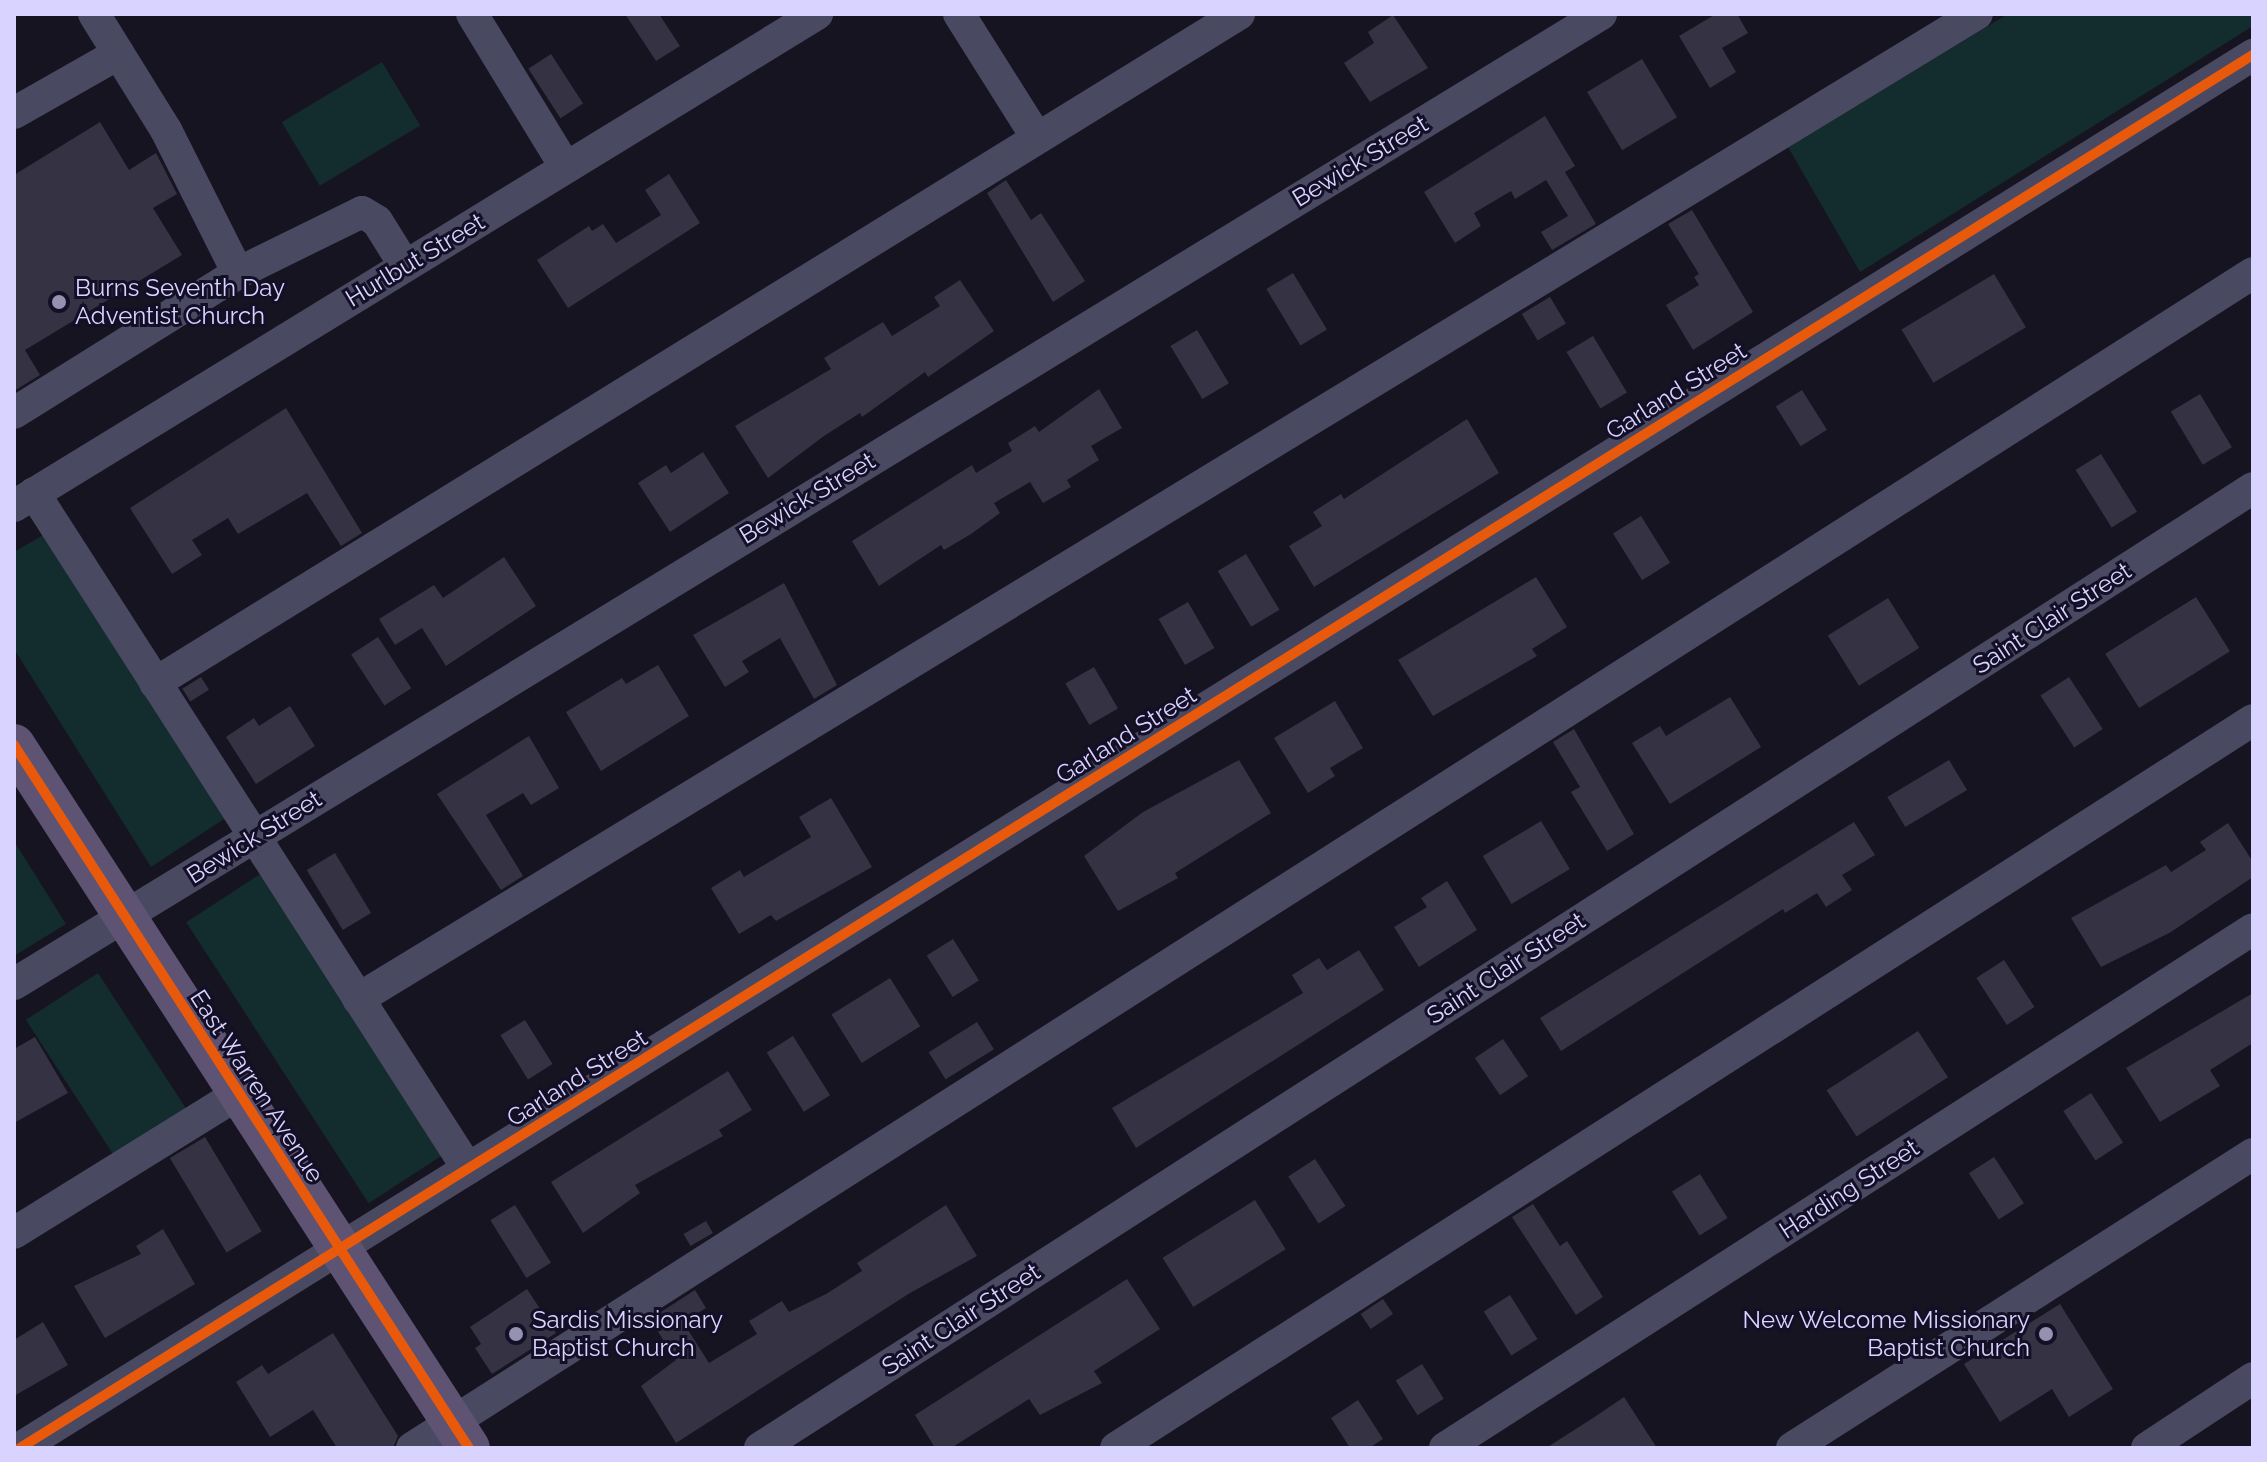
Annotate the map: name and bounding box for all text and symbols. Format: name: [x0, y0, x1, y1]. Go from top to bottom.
street label: Bewick Street: [1287, 109, 1433, 213]
street label: Hurlbut Street: [340, 207, 490, 313]
place label: Burns Seventh Day Adventist Church: [75, 274, 285, 330]
marker: Burns Seventh Day Adventist Church: [50, 293, 68, 311]
street label: Garland Street: [1601, 336, 1751, 446]
street label: Bewick Street: [734, 446, 880, 550]
street label: Saint Clair Street: [1967, 556, 2137, 680]
street label: Garland Street: [1051, 680, 1201, 790]
street label: Bewick Street: [181, 784, 327, 890]
street label: Saint Clair Street: [1421, 906, 1591, 1030]
street label: East Warren Avenue: [184, 984, 330, 1188]
street label: Garland Street: [502, 1023, 652, 1133]
street label: Harding Street: [1774, 1133, 1924, 1245]
street label: Saint Clair Street: [876, 1257, 1046, 1381]
place label: Sardis Missionary Baptist Church: [532, 1306, 723, 1362]
place label: New Welcome Missionary Baptist Church: [1741, 1306, 2030, 1362]
marker: Sardis Missionary Baptist Church: [507, 1325, 525, 1343]
marker: New Welcome Missionary Baptist Church: [2037, 1325, 2055, 1343]

